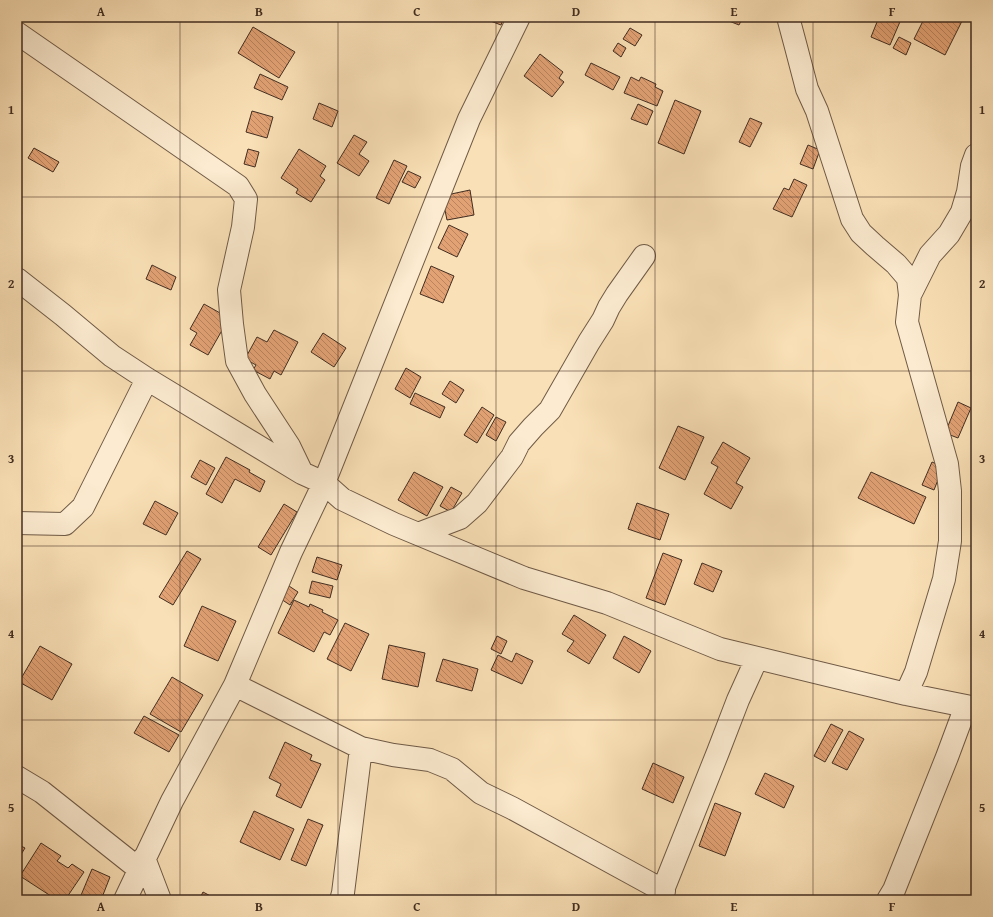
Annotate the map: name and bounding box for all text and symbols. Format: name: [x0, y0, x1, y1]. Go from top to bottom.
text: A: [97, 2, 106, 21]
text: B: [255, 2, 263, 21]
text: C: [413, 2, 421, 21]
text: D: [572, 2, 580, 21]
text: E: [731, 2, 738, 21]
text: F: [889, 2, 896, 21]
text: 1: [8, 100, 14, 119]
text: 1: [979, 100, 985, 119]
text: 2: [8, 274, 15, 293]
text: 2: [979, 274, 986, 293]
text: 3: [8, 449, 14, 468]
text: 3: [979, 449, 985, 468]
text: 4: [8, 624, 15, 643]
text: 4: [979, 624, 986, 643]
text: 5: [8, 798, 15, 817]
text: 5: [979, 798, 986, 817]
text: A: [97, 897, 106, 916]
text: B: [255, 897, 263, 916]
text: C: [413, 897, 421, 916]
text: D: [572, 897, 580, 916]
text: E: [731, 897, 738, 916]
text: F: [889, 897, 896, 916]

